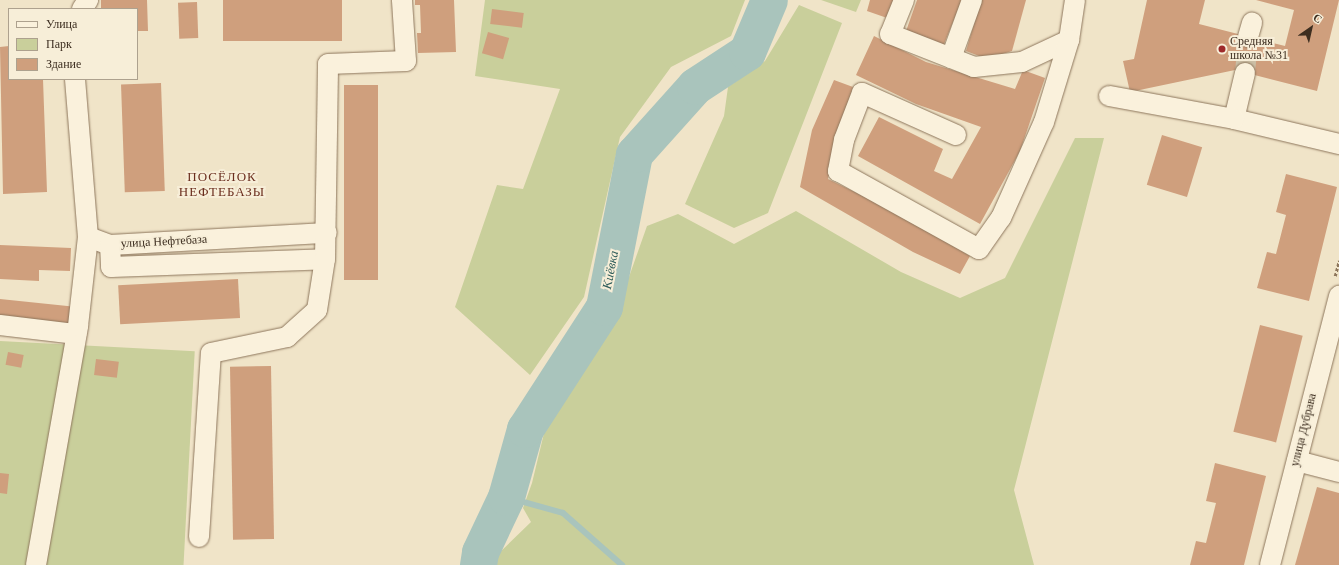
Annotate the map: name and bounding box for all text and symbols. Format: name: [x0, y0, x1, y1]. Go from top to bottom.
legend: [8, 8, 138, 80]
north arrow: [1291, 8, 1331, 48]
text: С: [1311, 11, 1324, 25]
text: Улица: [46, 17, 77, 31]
place label: Средняя школа №31: [1230, 35, 1288, 63]
text: Парк: [46, 37, 72, 51]
marker: Средняя школа №31: [1217, 44, 1227, 54]
text: Здание: [46, 57, 81, 71]
district label: ПОСЁЛОК НЕФТЕБАЗЫ: [179, 170, 265, 201]
street label: улица Нефтебаза: [120, 233, 208, 251]
water label: Киёвка: [600, 249, 622, 291]
street label: улица Дубрава: [1288, 392, 1320, 468]

